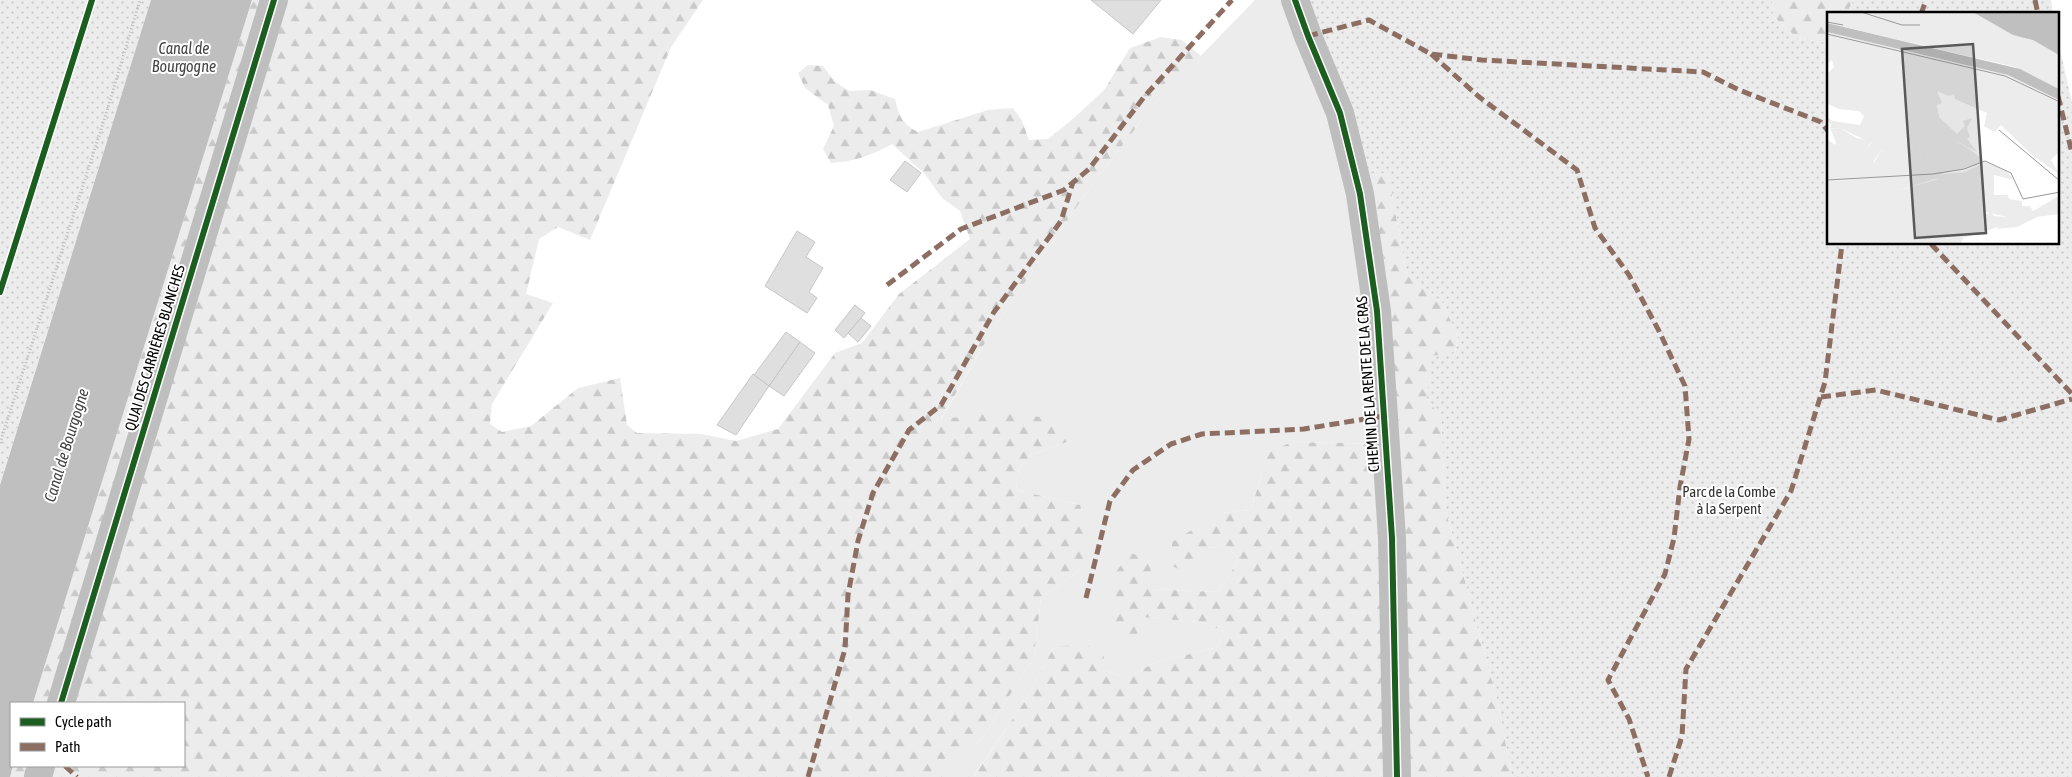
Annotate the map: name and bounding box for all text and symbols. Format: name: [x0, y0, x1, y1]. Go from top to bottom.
inset map: [1827, 12, 2060, 245]
water label: Canal de Bourgogne: [152, 39, 216, 76]
street label: QUAI DES CARRIÈRES BLANCHES: [121, 263, 188, 433]
street label: CHEMIN DE LA RENTE DE LA CRAS: [1353, 295, 1382, 473]
water label: Canal de Bourgogne: [40, 386, 93, 504]
park label: Parc de la Combe à la Serpent: [1682, 483, 1776, 517]
legend: [10, 702, 185, 767]
text: Cycle path: [55, 713, 112, 730]
text: Path: [55, 738, 81, 755]

